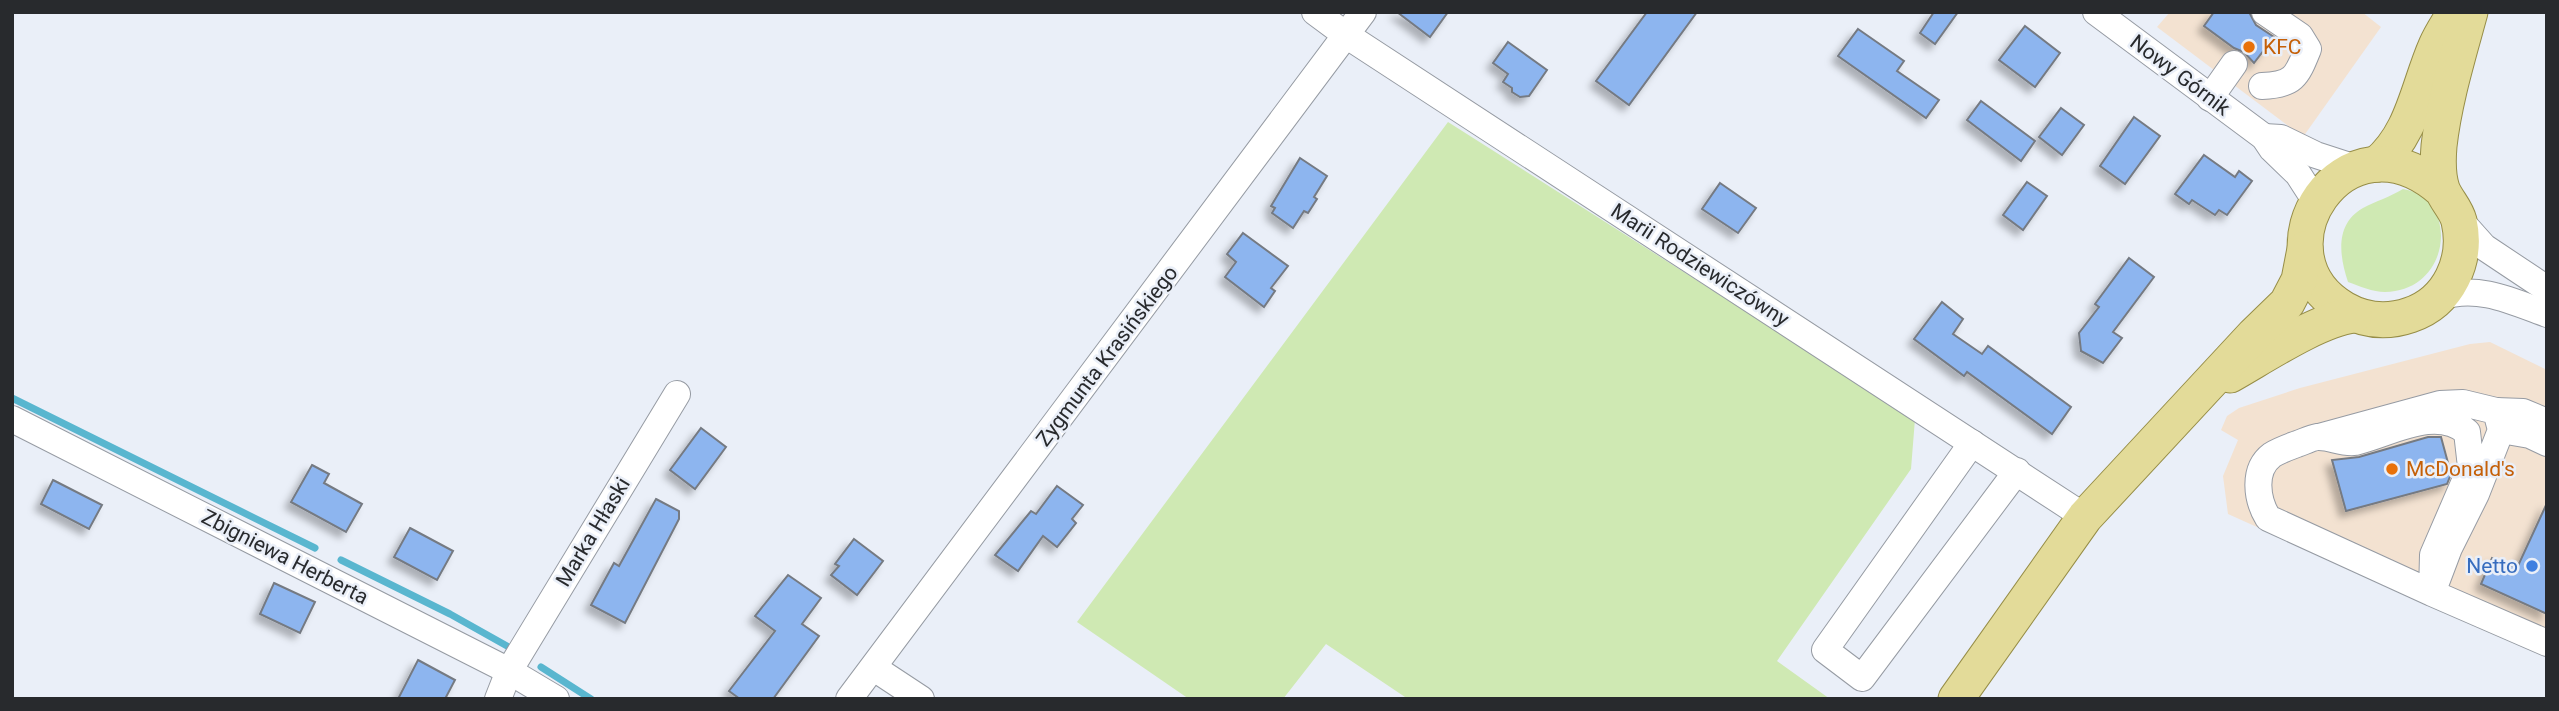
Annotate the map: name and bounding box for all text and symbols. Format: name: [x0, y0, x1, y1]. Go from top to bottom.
street label: Nowy Górnik: [2125, 30, 2235, 120]
place label: KFC: [2263, 35, 2301, 59]
marker: KFC: [2241, 39, 2257, 55]
street label: Marii Rodziewiczówny: [1607, 199, 1793, 332]
street label: Zygmunta Krasińskiego: [1031, 261, 1183, 451]
place label: McDonald's: [2406, 457, 2515, 481]
marker: McDonald's: [2384, 461, 2400, 477]
street label: Marka Hłaski: [551, 473, 635, 591]
street label: Zbigniewa Herberta: [198, 505, 372, 609]
place label: Netto: [2466, 554, 2518, 578]
marker: Netto: [2524, 558, 2540, 574]

